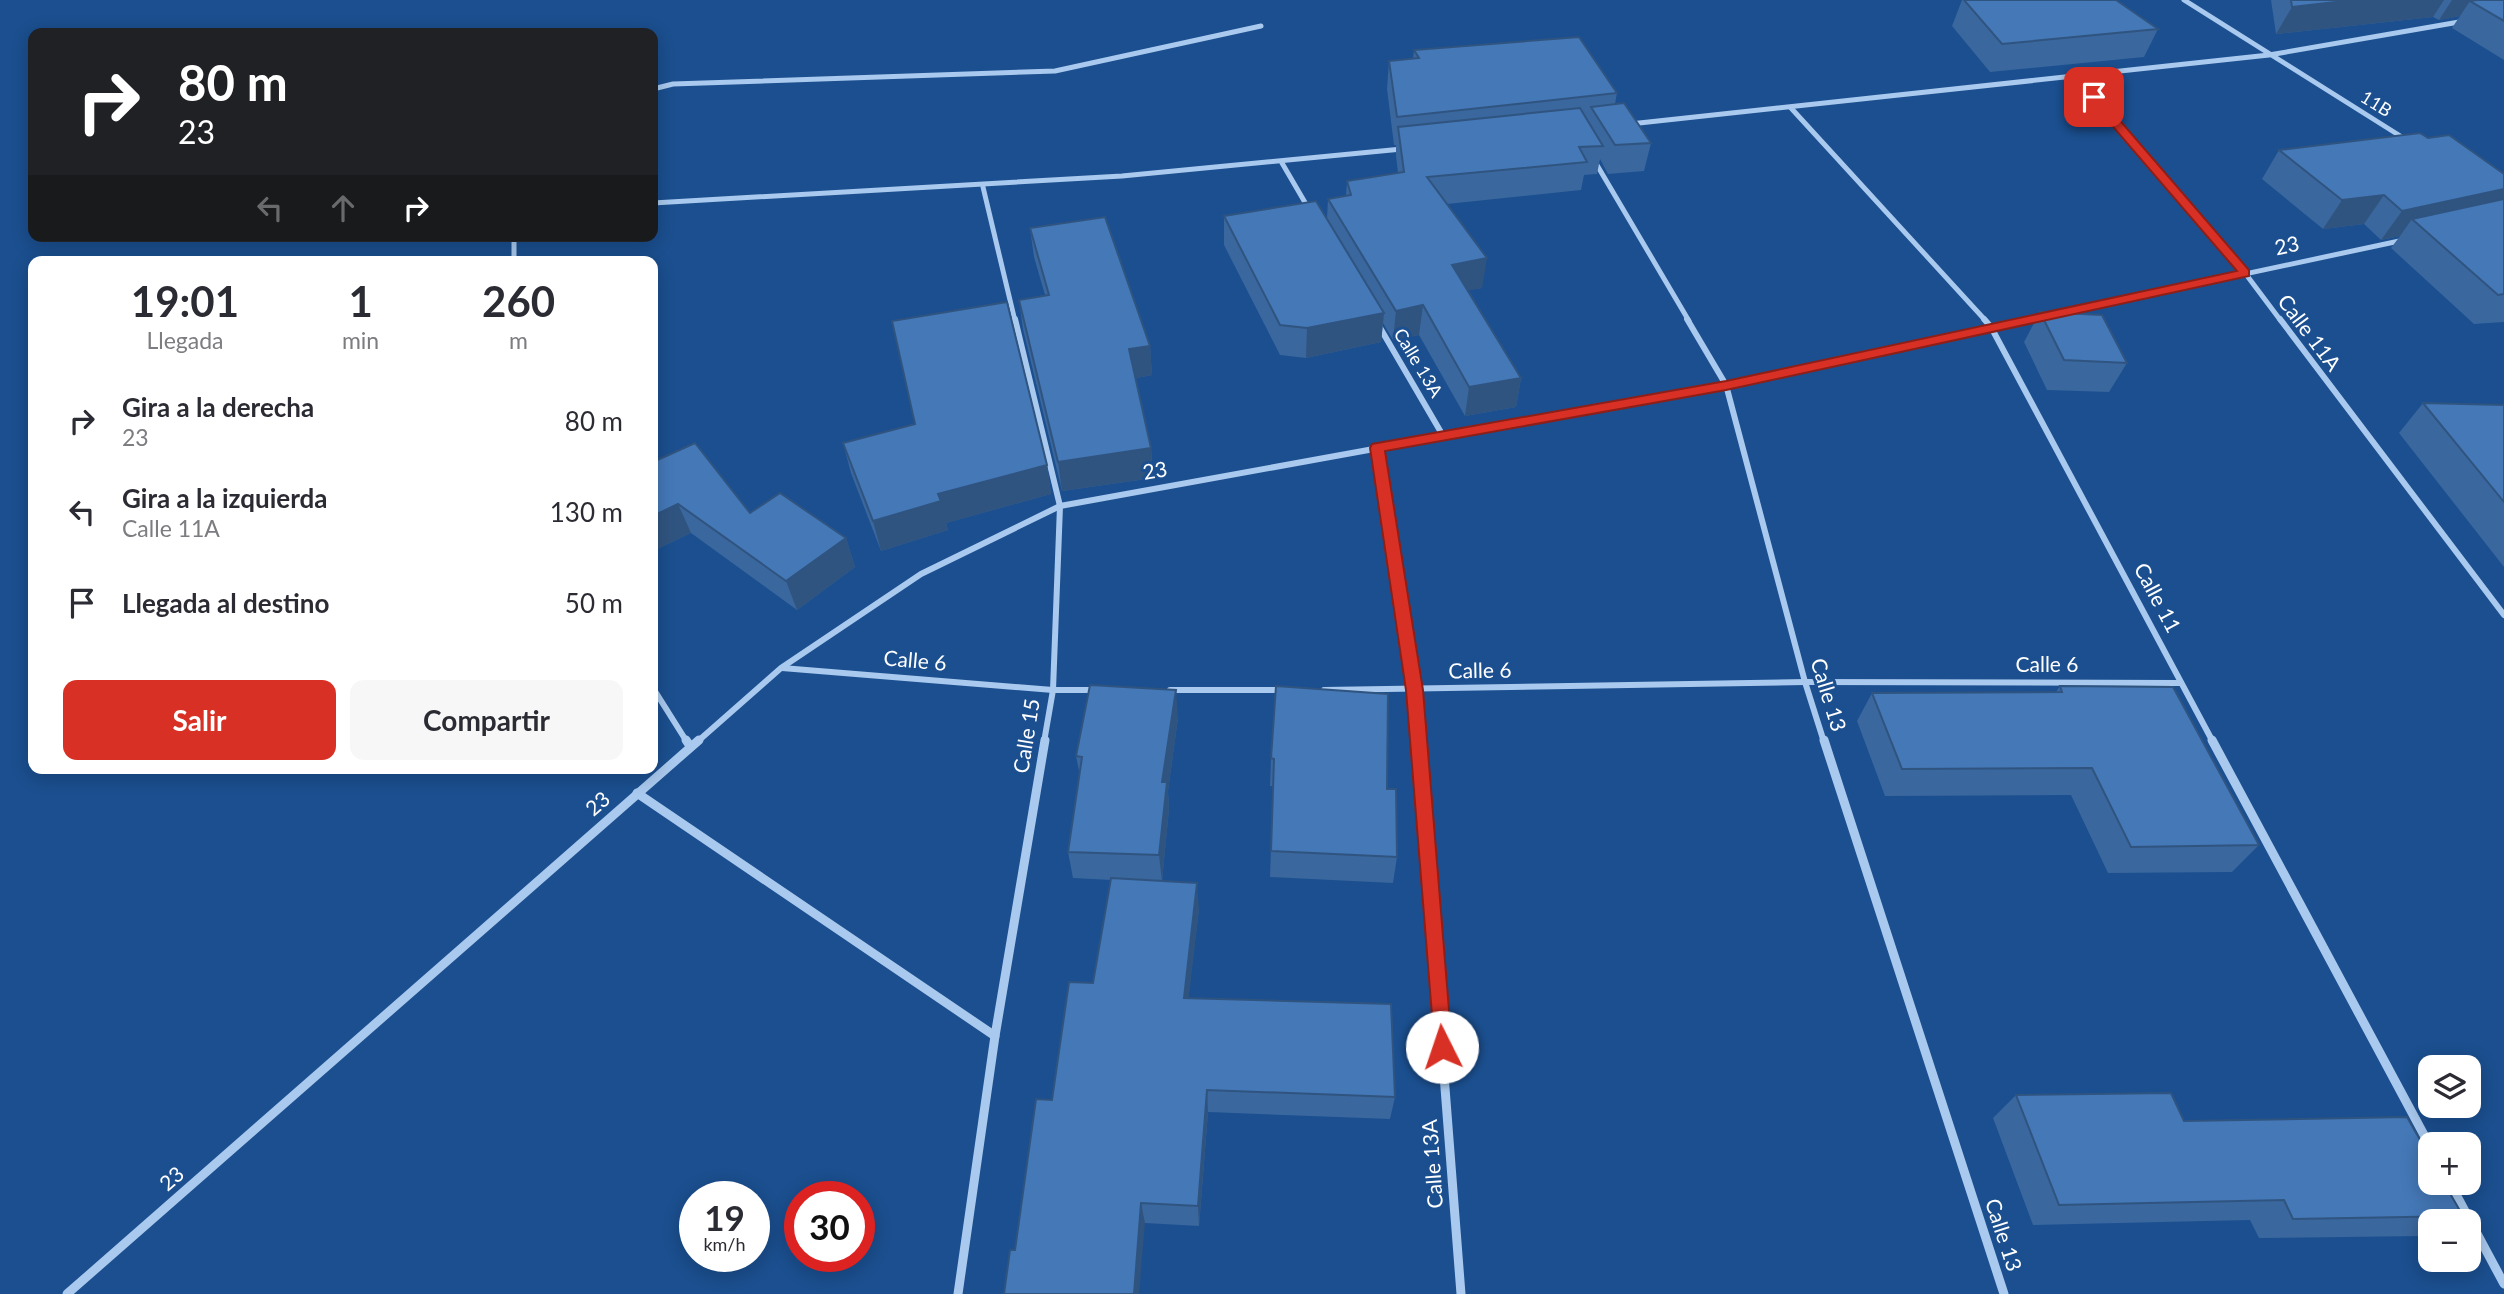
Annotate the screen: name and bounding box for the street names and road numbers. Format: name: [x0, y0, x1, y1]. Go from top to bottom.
street label: 11B: [2357, 85, 2396, 121]
street label: 23: [2272, 230, 2301, 259]
street label: Calle 11A: [2273, 289, 2348, 376]
street label: Calle 13A: [1390, 324, 1448, 402]
street label: 23: [1141, 455, 1169, 484]
street label: Calle 11: [2130, 558, 2187, 636]
street label: Calle 6: [883, 644, 948, 675]
street label: Calle 6: [2015, 651, 2079, 676]
street label: Calle 13: [1806, 655, 1852, 734]
street label: Calle 6: [1448, 656, 1512, 683]
street label: Calle 15: [1007, 697, 1044, 775]
street label: 23: [580, 785, 614, 820]
street label: Calle 13A: [1416, 1118, 1447, 1210]
street label: 23: [154, 1160, 188, 1195]
street label: Calle 13: [1981, 1195, 2028, 1274]

